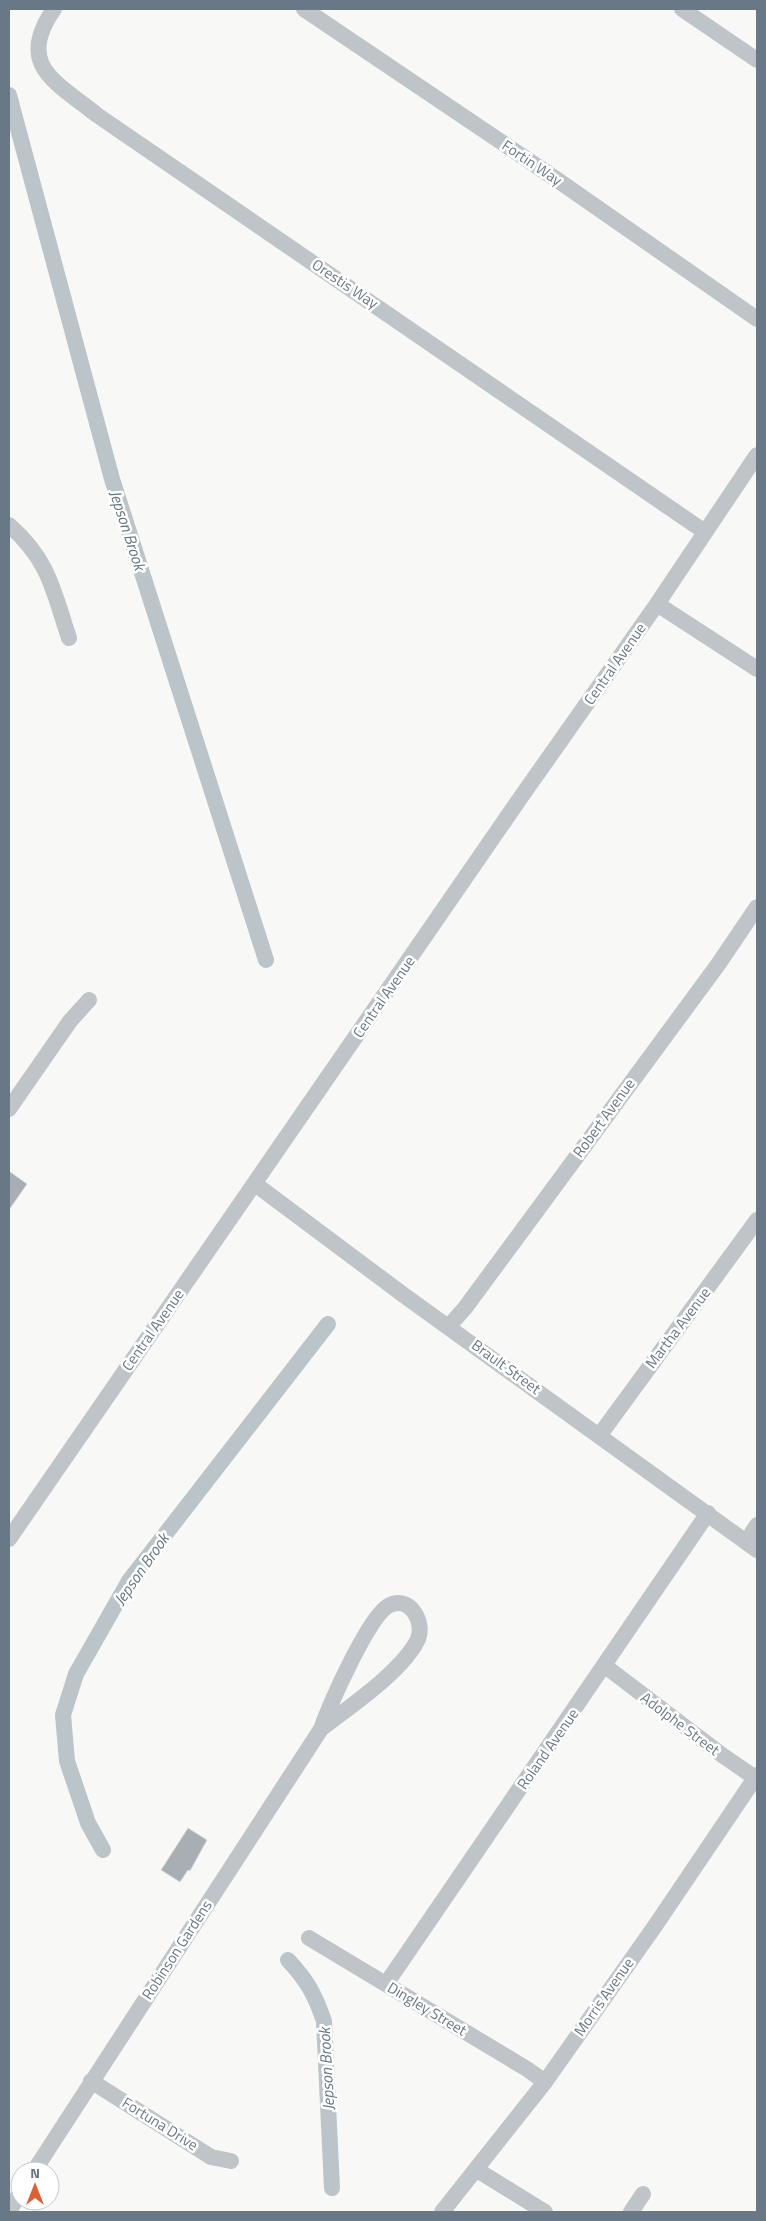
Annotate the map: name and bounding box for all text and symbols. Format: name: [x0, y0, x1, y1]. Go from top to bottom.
street label: Fortin Way: [497, 134, 567, 191]
street label: Orestis Way: [307, 253, 383, 314]
water label: Jepson Brook: [104, 487, 153, 575]
street label: Central Avenue: [578, 618, 651, 709]
street label: Central Avenue: [347, 951, 420, 1042]
street label: Robert Avenue: [567, 1073, 640, 1162]
street label: Martha Avenue: [639, 1282, 716, 1373]
street label: Central Avenue: [116, 1284, 189, 1375]
street label: Brault Street: [467, 1334, 546, 1400]
water label: Jepson Brook: [107, 1527, 176, 1610]
street label: Adolphe Street: [636, 1686, 725, 1761]
street label: Roland Avenue: [511, 1704, 584, 1794]
street label: Robinson Gardens: [136, 1895, 217, 2004]
street label: Morris Avenue: [568, 1953, 639, 2041]
street label: Dingley Street: [383, 1976, 472, 2042]
water label: Jepson Brook: [312, 2025, 340, 2111]
street label: Fortuna Drive: [118, 2091, 203, 2156]
north arrow: [10, 2161, 60, 2211]
text: N: [30, 2162, 40, 2183]

